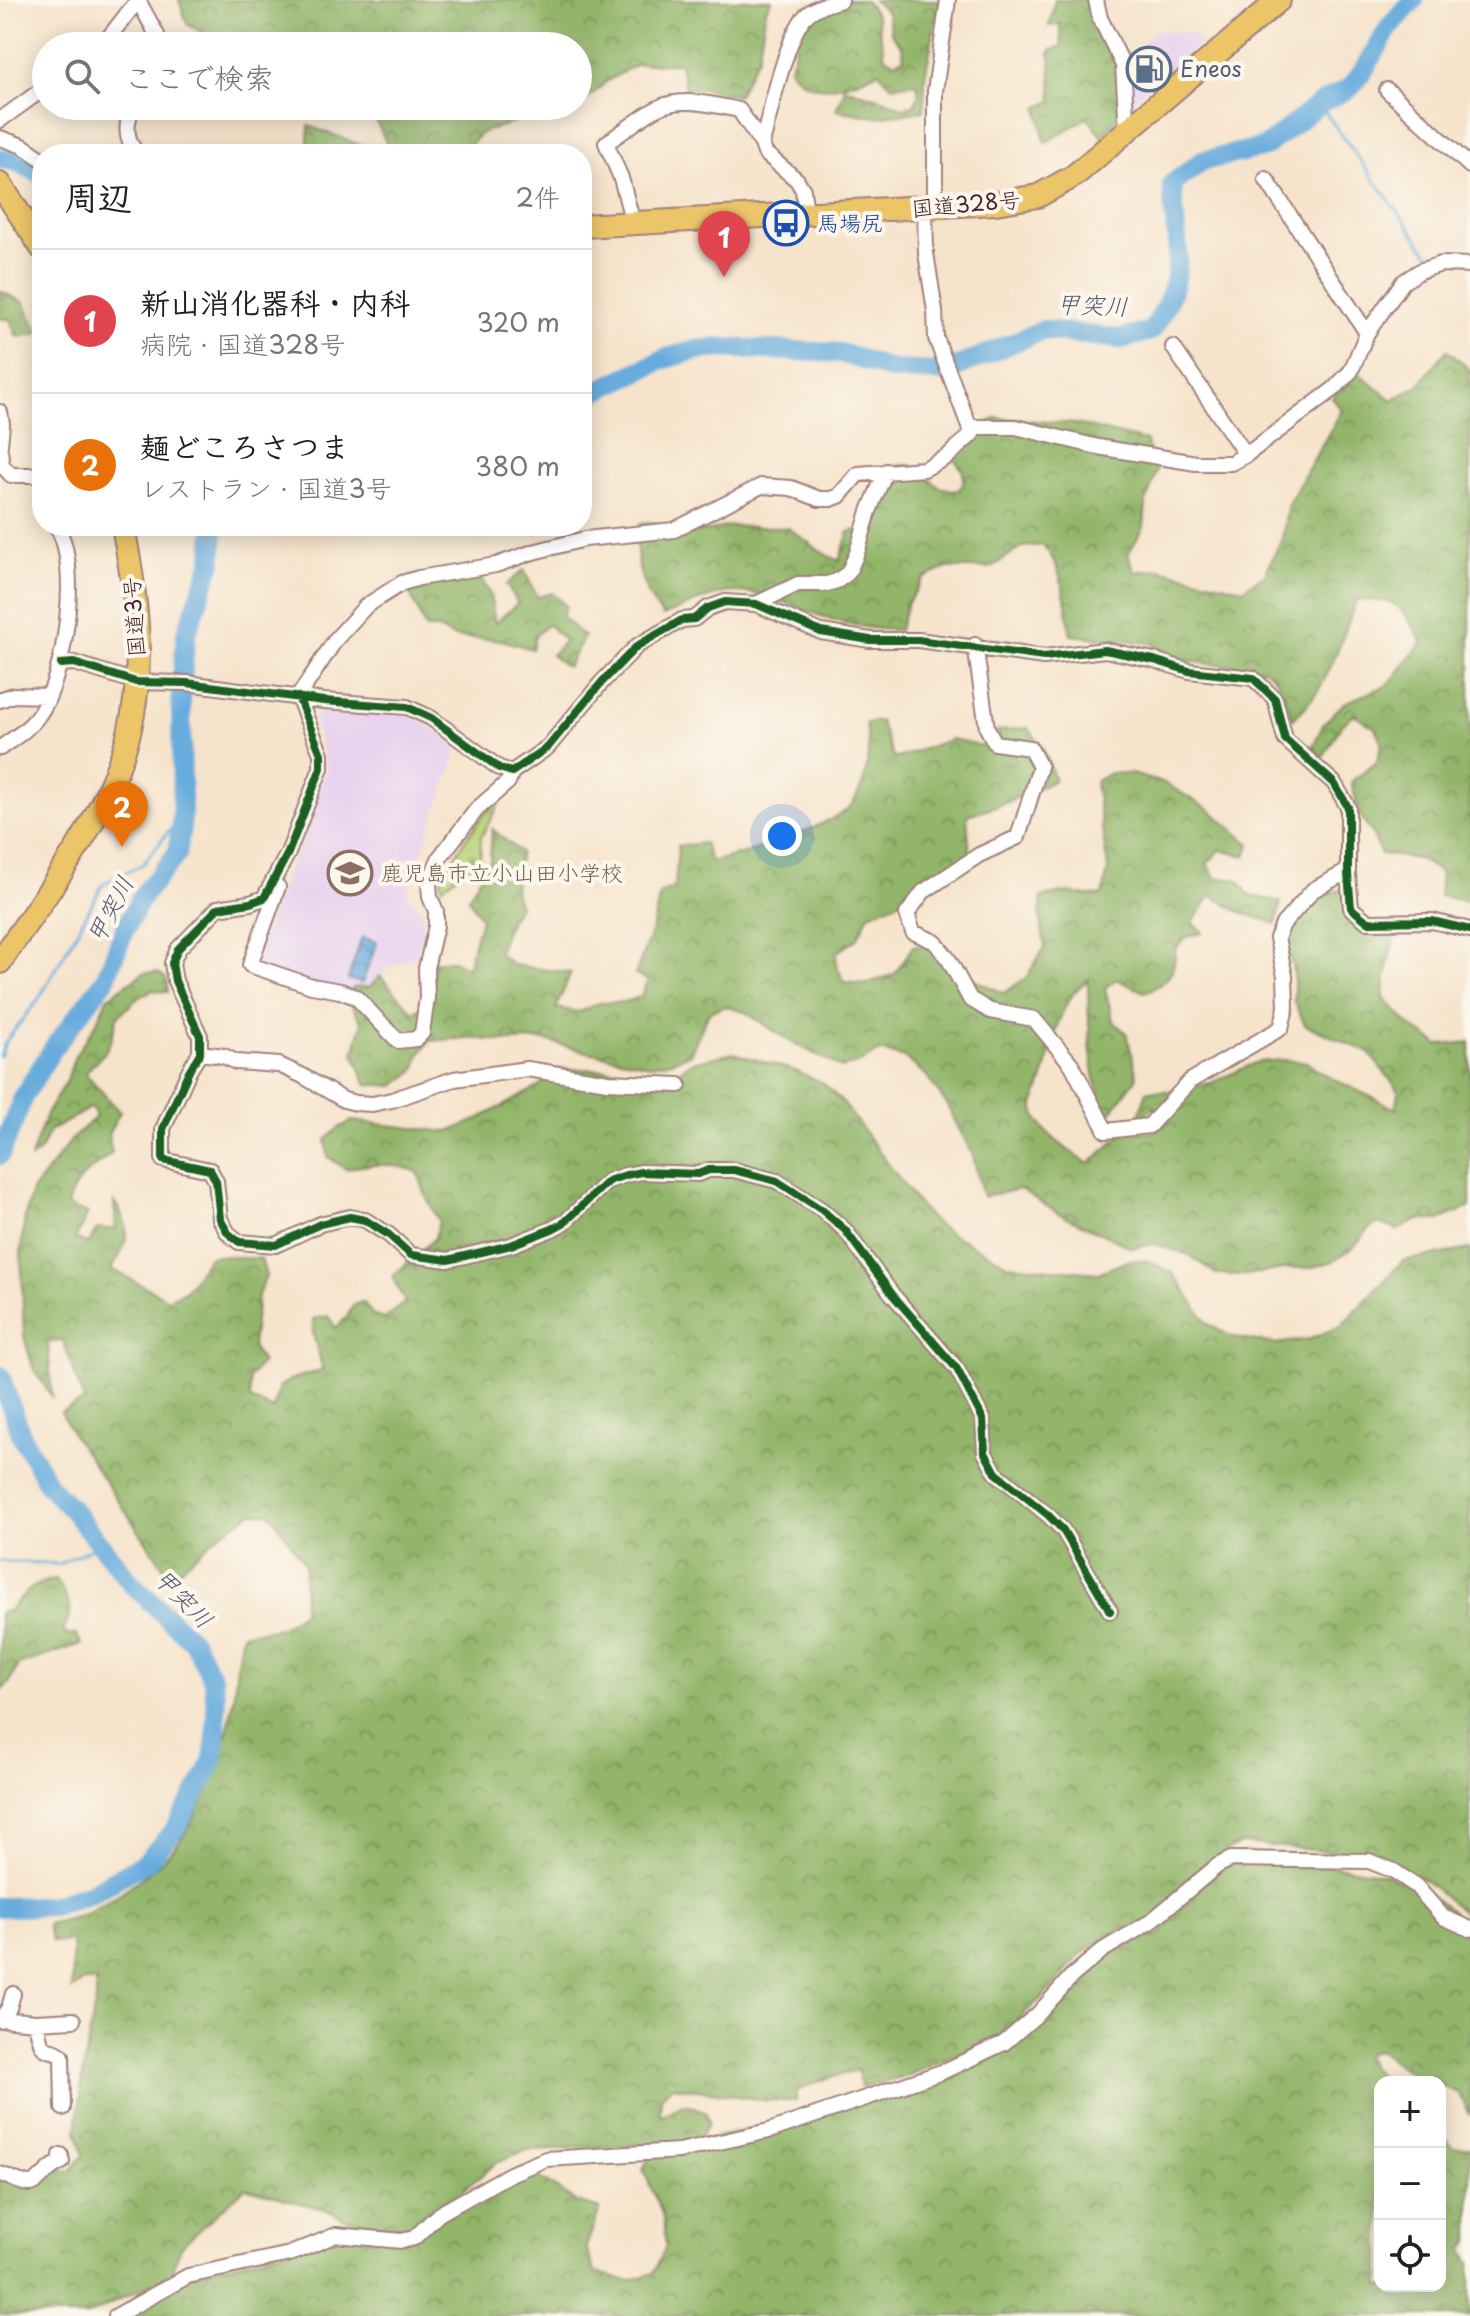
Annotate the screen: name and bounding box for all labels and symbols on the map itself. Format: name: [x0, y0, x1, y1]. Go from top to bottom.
fuel station icon: Eneos: [1125, 45, 1173, 93]
place label: Eneos: [1180, 51, 1242, 84]
street label: 国道328号: [910, 181, 1022, 224]
bus stop icon: 馬場尻: [762, 199, 810, 247]
place label: 馬場尻: [817, 205, 883, 238]
pin: 1: [698, 211, 750, 277]
water label: 甲突川: [1055, 285, 1129, 323]
street label: 国道3号: [113, 576, 152, 658]
pin: 2: [96, 781, 148, 847]
your location: [762, 816, 802, 856]
school or university icon: 鹿児島市立小山田小学校: [326, 849, 374, 897]
place label: 鹿児島市立小山田小学校: [381, 855, 623, 888]
water label: 甲突川: [77, 869, 142, 949]
water label: 甲突川: [146, 1559, 223, 1636]

